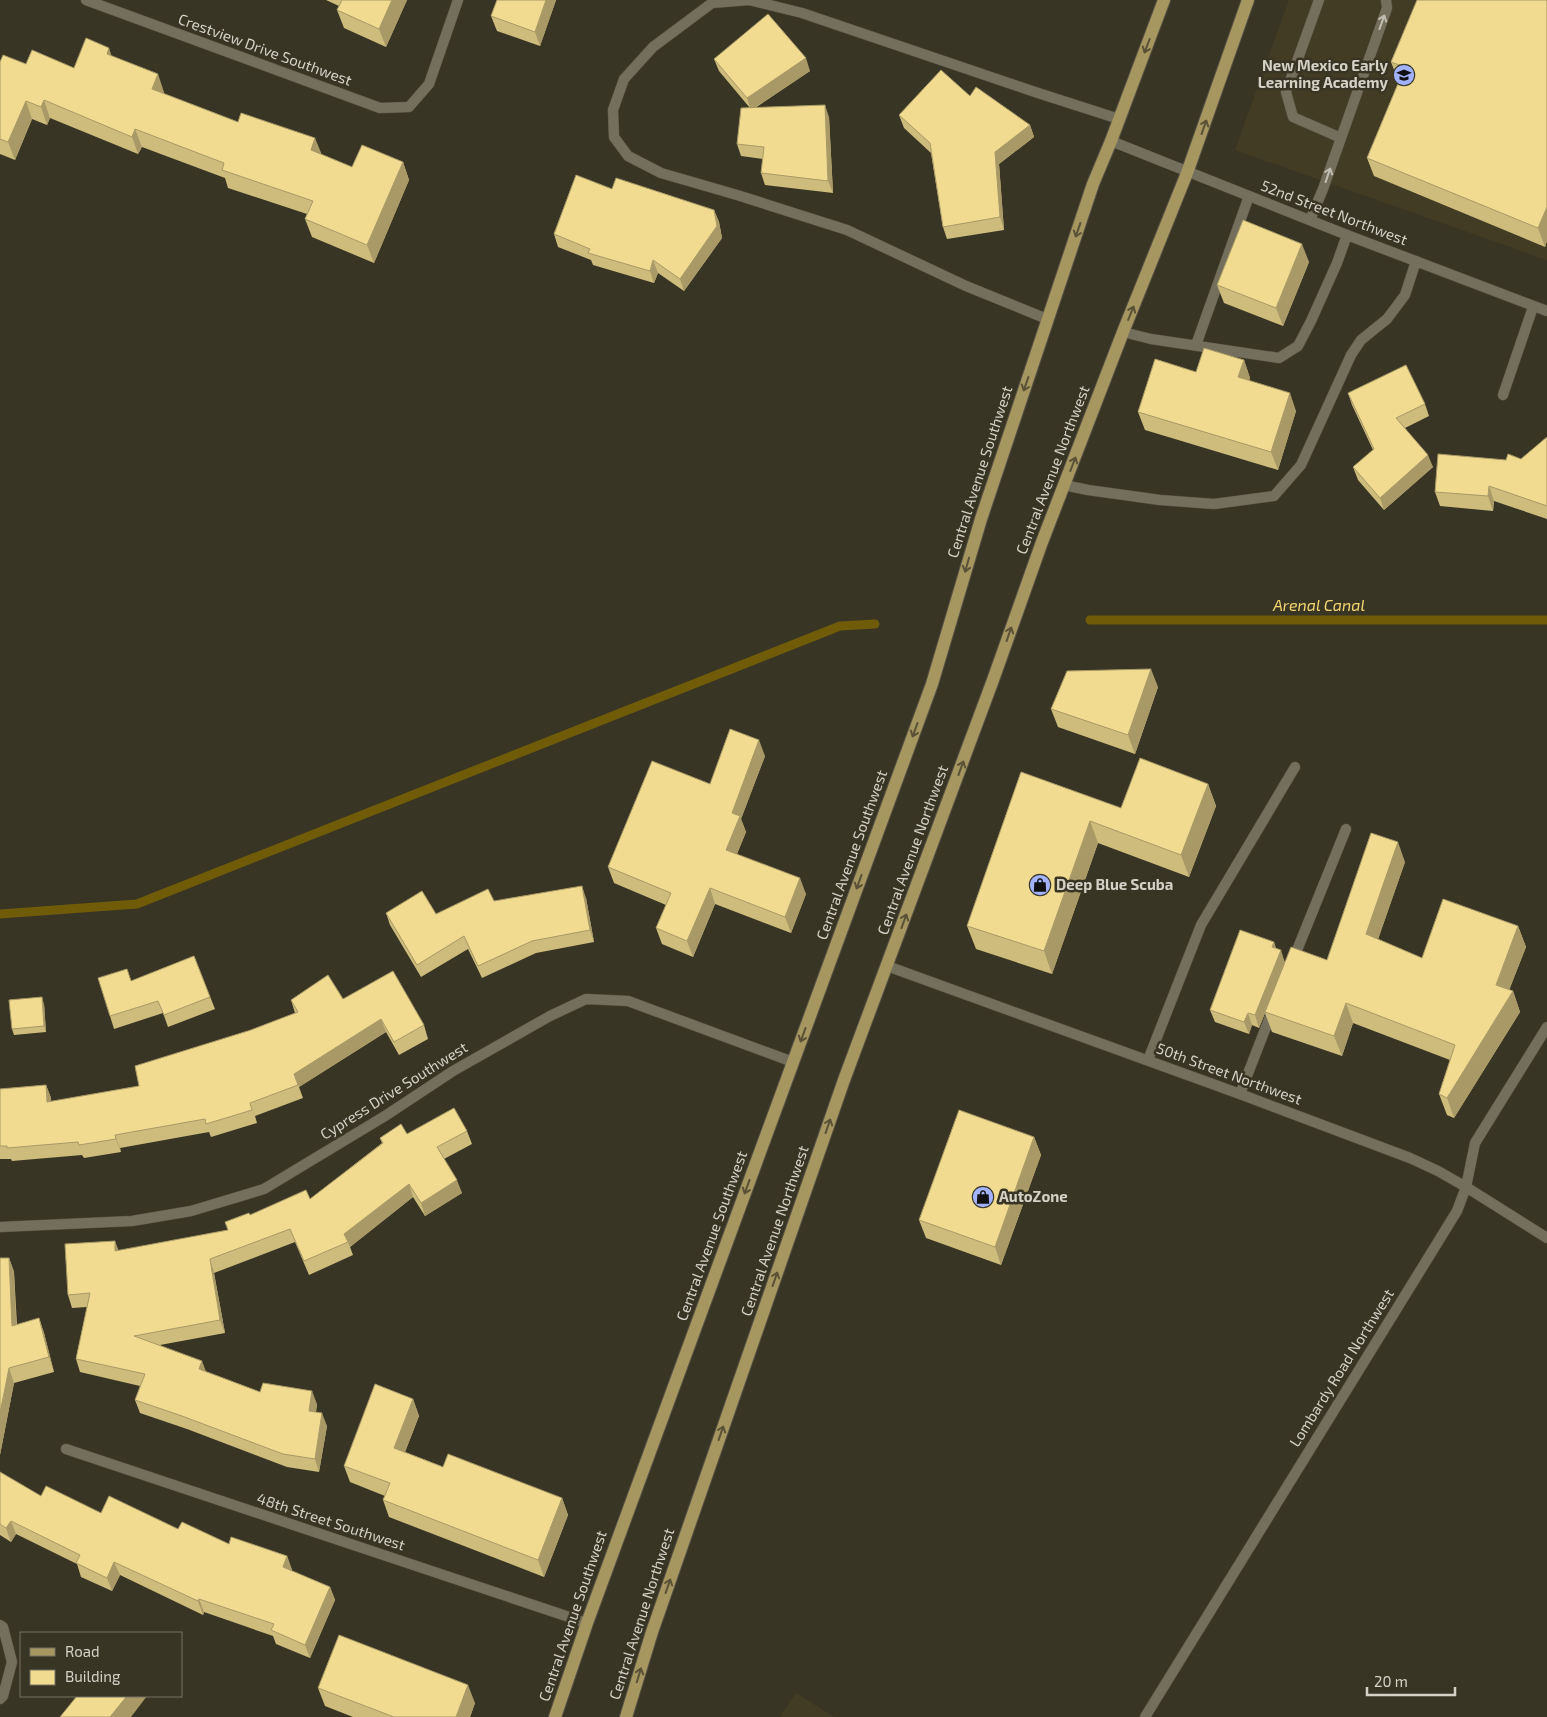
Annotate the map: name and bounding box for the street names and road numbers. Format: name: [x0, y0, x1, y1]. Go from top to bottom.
street label: Crestview Drive Southwest: [176, 9, 355, 89]
street label: 52nd Street Northwest: [1259, 176, 1410, 248]
street label: Central Avenue Southwest: [943, 383, 1015, 560]
street label: Central Avenue Northwest: [1012, 383, 1093, 557]
street label: Central Avenue Northwest: [873, 762, 951, 937]
street label: Central Avenue Southwest: [812, 767, 890, 942]
street label: Cypress Drive Southwest: [317, 1037, 471, 1143]
street label: 50th Street Northwest: [1154, 1038, 1305, 1108]
street label: Central Avenue Northwest: [736, 1143, 812, 1318]
street label: Central Avenue Southwest: [672, 1148, 750, 1323]
street label: Lombardy Road Northwest: [1285, 1285, 1397, 1450]
street label: 48th Street Southwest: [255, 1489, 408, 1554]
street label: Central Avenue Northwest: [605, 1525, 677, 1702]
street label: Central Avenue Southwest: [534, 1528, 610, 1704]

